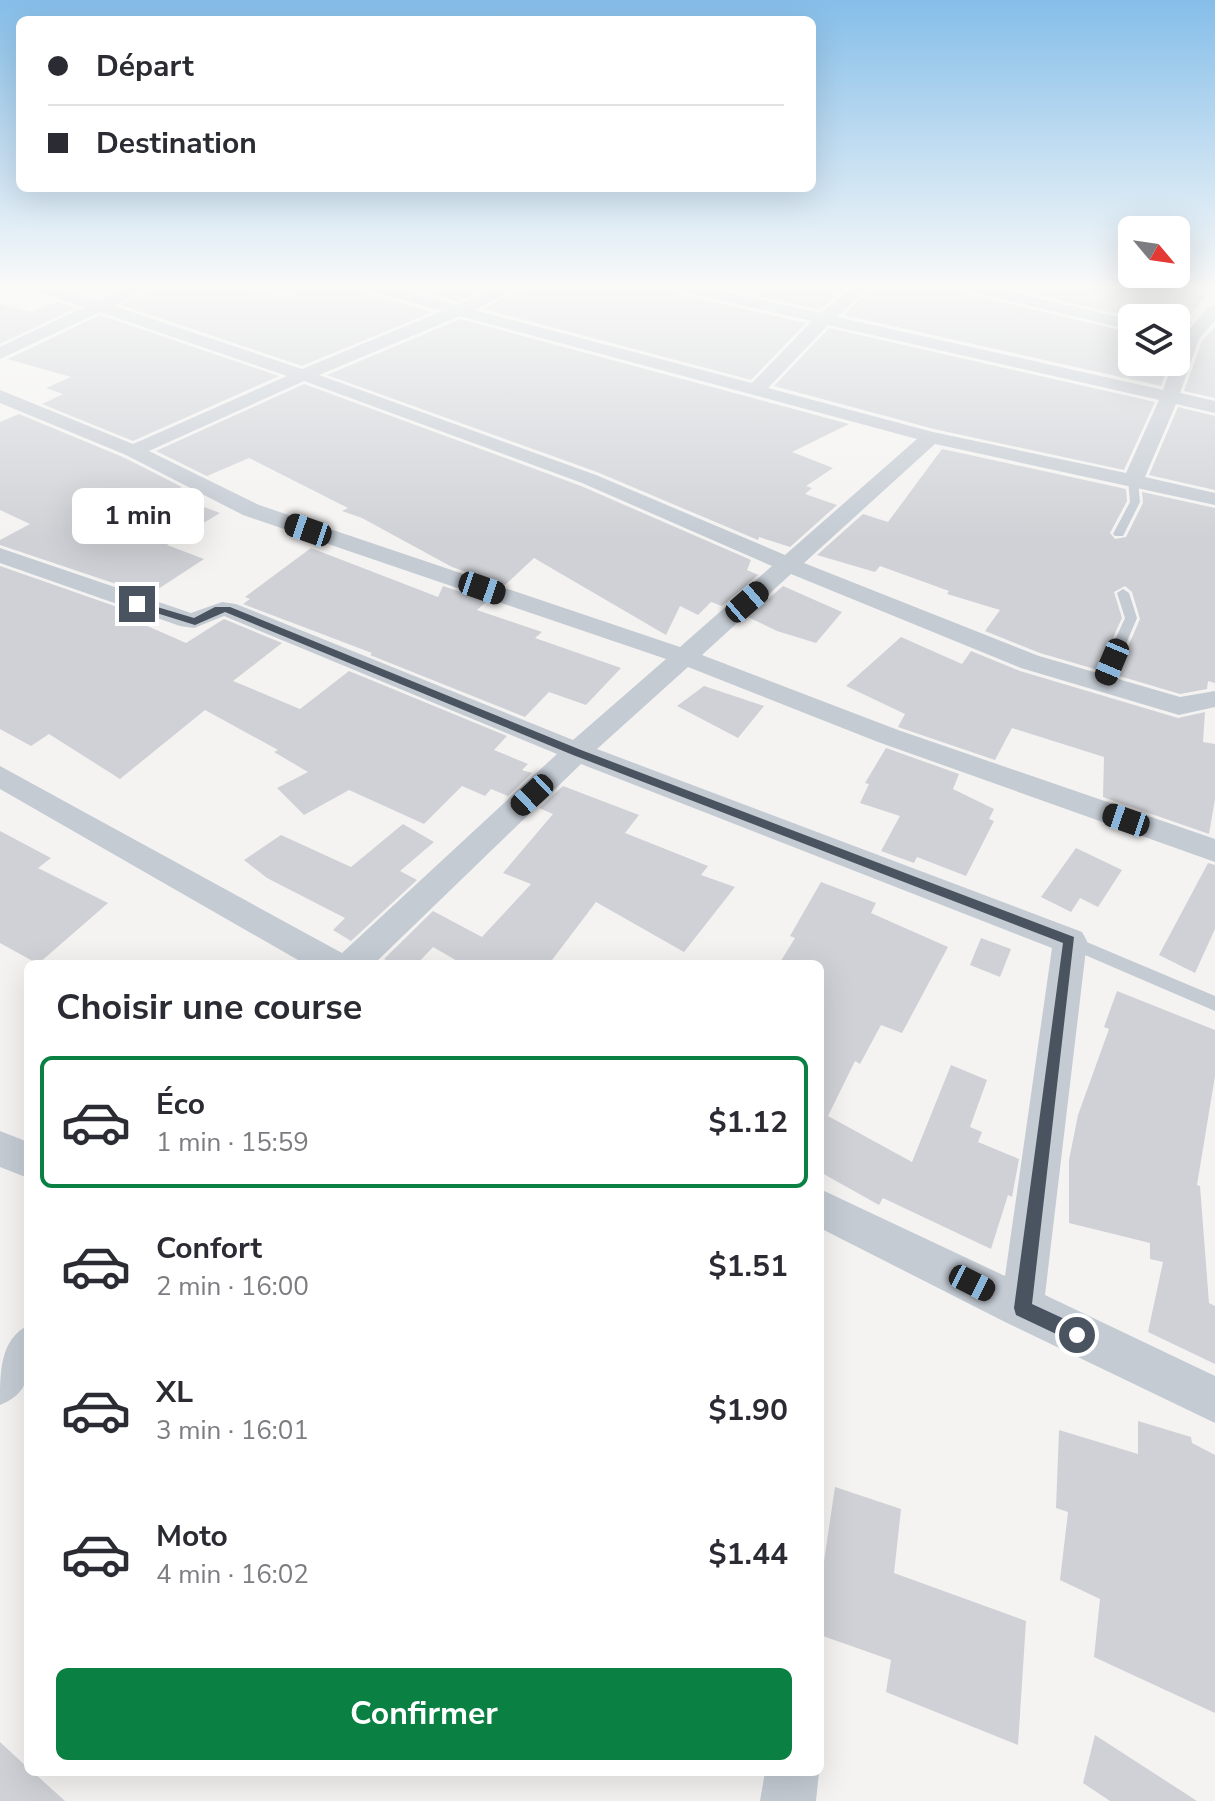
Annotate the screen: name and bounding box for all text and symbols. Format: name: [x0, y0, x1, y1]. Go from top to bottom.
text: Départ: [96, 46, 194, 87]
text: Destination: [96, 123, 257, 164]
north arrow: [1118, 216, 1190, 288]
map controls: [1118, 216, 1190, 376]
button: layers: [1118, 304, 1190, 376]
callout: 1 min: [71, 488, 203, 544]
text: 1 min: [104, 498, 172, 533]
car: [281, 511, 335, 549]
car: [455, 569, 509, 607]
car: [721, 577, 773, 627]
route end: [119, 586, 155, 622]
car: [1092, 635, 1132, 689]
car: [506, 770, 558, 820]
car: [1099, 801, 1153, 839]
text: Choisir une course: [56, 983, 362, 1032]
text: Éco: [156, 1084, 205, 1125]
icon: car: [60, 1086, 132, 1158]
text: $1.12: [709, 1102, 788, 1143]
text: 1 min · 15:59: [156, 1125, 309, 1160]
text: Confort: [156, 1228, 262, 1269]
icon: car: [60, 1230, 132, 1302]
text: $1.51: [709, 1246, 788, 1287]
car: [945, 1261, 999, 1305]
text: 2 min · 16:00: [156, 1269, 309, 1304]
route start: [1059, 1317, 1095, 1353]
text: XL: [156, 1372, 193, 1413]
icon: car: [60, 1374, 132, 1446]
text: $1.90: [709, 1390, 788, 1431]
text: 3 min · 16:01: [156, 1413, 309, 1448]
text: Moto: [156, 1516, 228, 1557]
icon: car: [60, 1518, 132, 1590]
text: $1.44: [709, 1534, 788, 1575]
text: 4 min · 16:02: [156, 1557, 309, 1592]
button: Confirmer: [56, 1668, 792, 1760]

